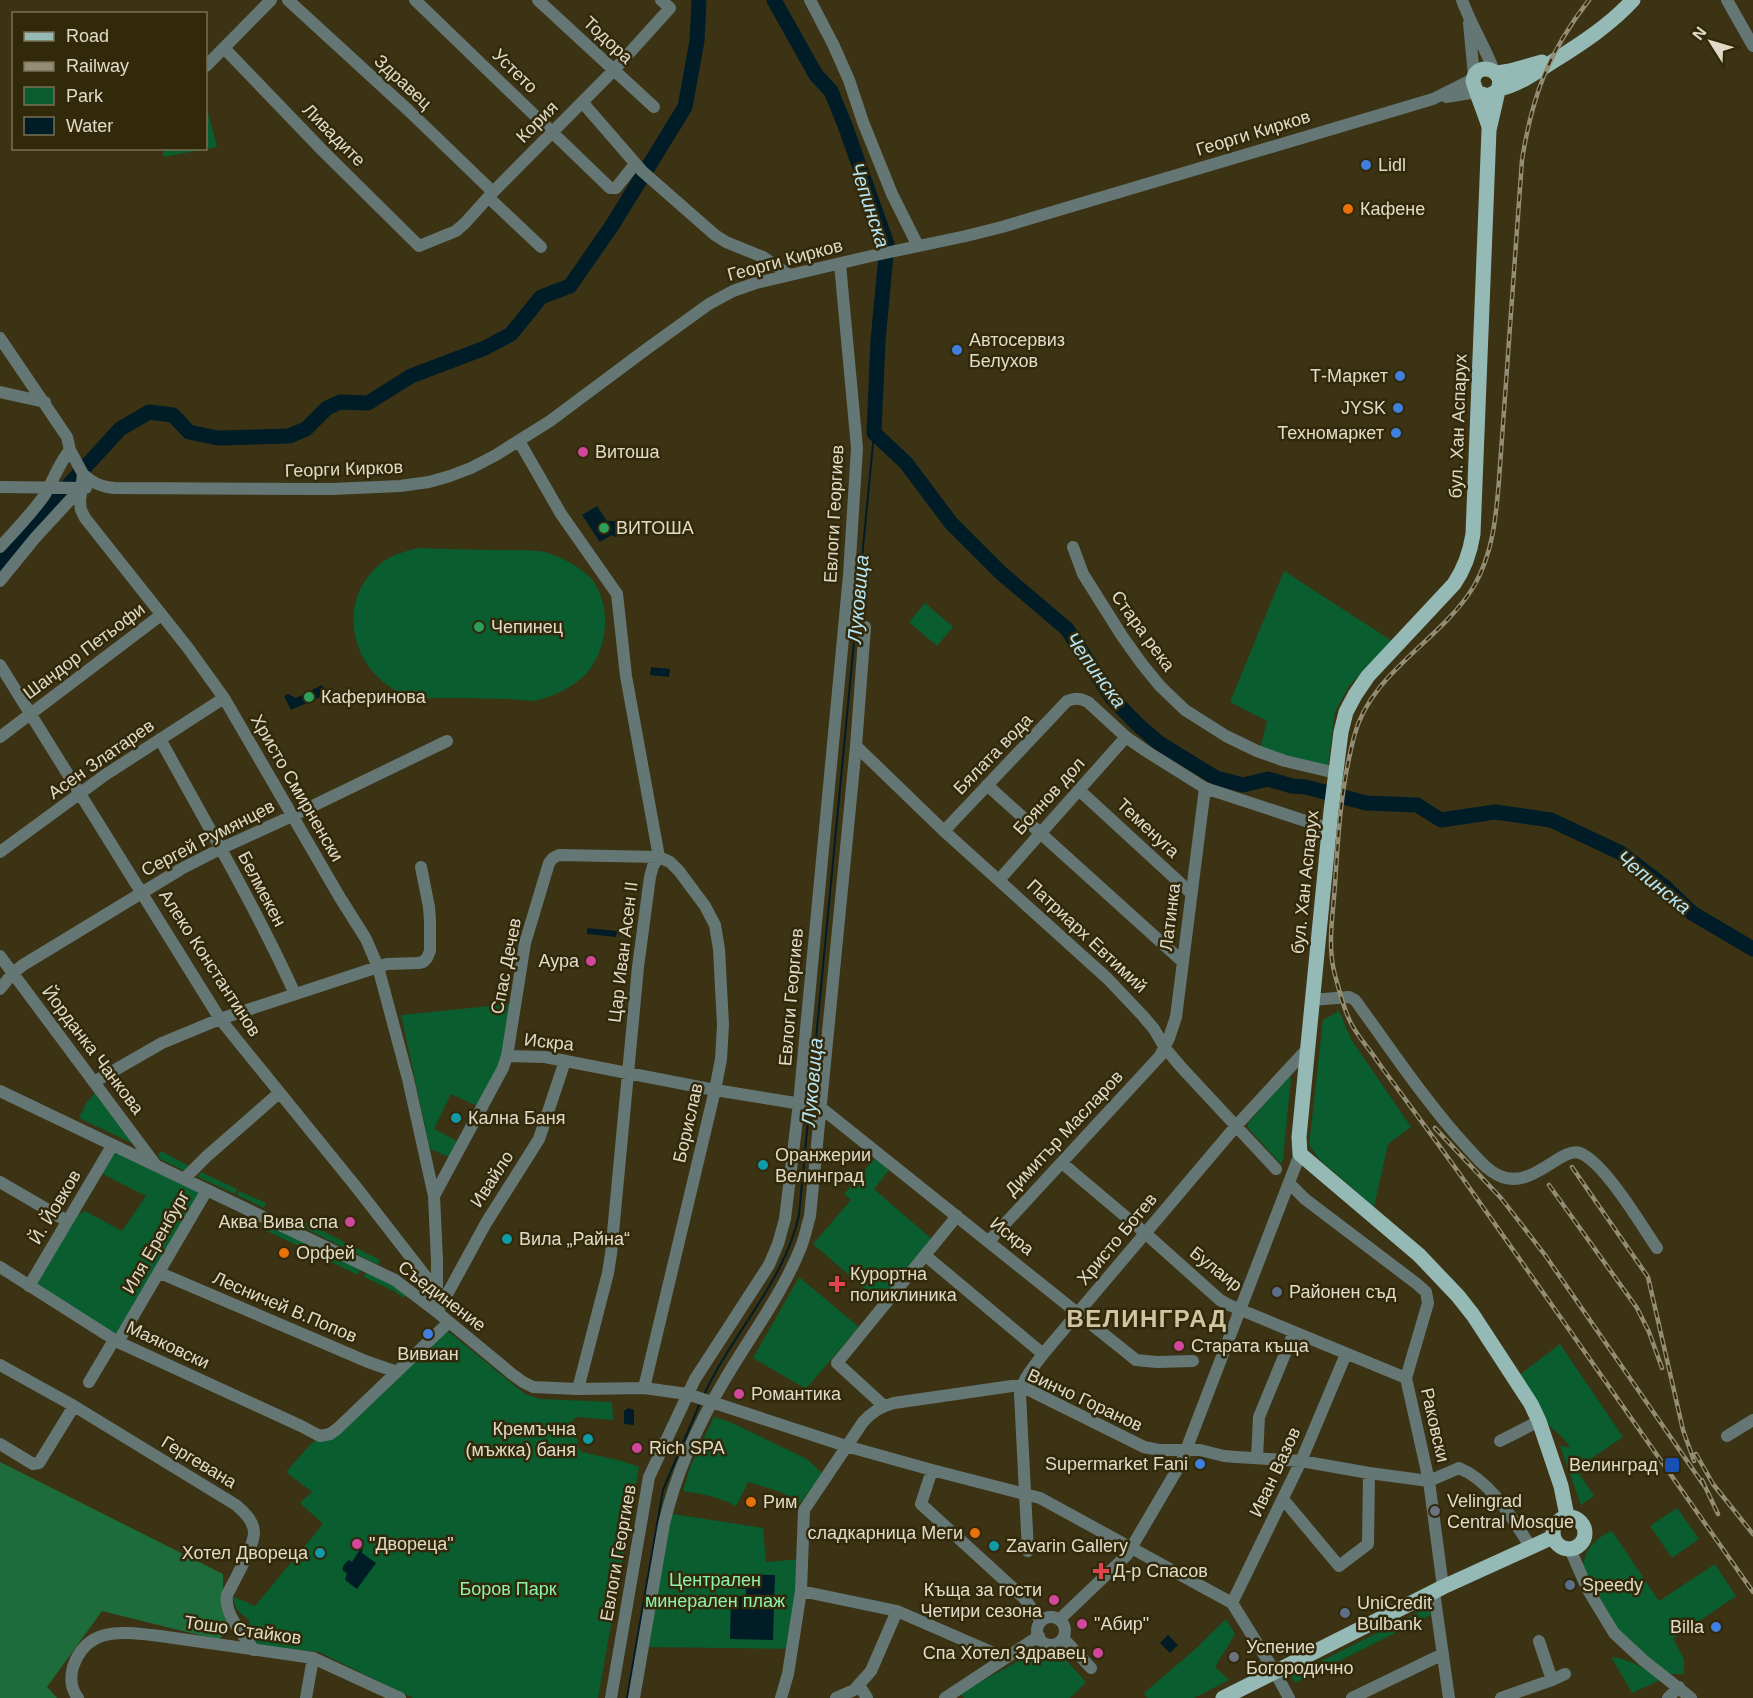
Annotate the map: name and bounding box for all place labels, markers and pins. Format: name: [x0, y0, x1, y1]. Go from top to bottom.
place label: Lidl: [1378, 155, 1406, 175]
marker: Lidl: [1359, 158, 1373, 172]
place label: Кафене: [1360, 199, 1425, 219]
marker: Кафене: [1341, 202, 1355, 216]
place label: Автосервиз Белухов: [969, 330, 1065, 371]
marker: Автосервиз Белухов: [950, 343, 964, 357]
place label: Т-Маркет: [1310, 366, 1388, 386]
marker: Т-Маркет: [1393, 369, 1407, 383]
place label: JYSK: [1341, 398, 1386, 418]
marker: JYSK: [1391, 401, 1405, 415]
place label: Техномаркет: [1277, 423, 1384, 443]
marker: Техномаркет: [1389, 426, 1403, 440]
place label: Витоша: [595, 442, 661, 462]
marker: Витоша: [576, 445, 590, 459]
place label: ВИТОША: [616, 518, 694, 538]
marker: ВИТОША: [597, 521, 611, 535]
place label: Чепинец: [491, 617, 563, 637]
marker: Чепинец: [472, 620, 486, 634]
place label: Каферинова: [321, 687, 427, 707]
marker: Каферинова: [302, 690, 316, 704]
place label: Аура: [538, 951, 580, 971]
marker: Аура: [584, 954, 598, 968]
place label: Кална Баня: [468, 1108, 565, 1128]
marker: Кална Баня: [449, 1111, 463, 1125]
place label: Оранжерии Велинград: [775, 1145, 871, 1186]
marker: Оранжерии Велинград: [756, 1158, 770, 1172]
place label: Аква Вива спа: [219, 1212, 339, 1232]
marker: Аква Вива спа: [343, 1215, 357, 1229]
place label: Вила „Райна“: [519, 1229, 630, 1249]
marker: Вила „Райна“: [500, 1232, 514, 1246]
place label: Орфей: [296, 1243, 355, 1263]
marker: Орфей: [277, 1246, 291, 1260]
place label: Курортна поликлиника: [850, 1264, 958, 1305]
marker: Курортна поликлиника: [828, 1275, 846, 1293]
place label: Районен съд: [1289, 1282, 1397, 1302]
marker: Районен съд: [1270, 1285, 1284, 1299]
marker: Вивиан: [421, 1327, 435, 1341]
place label: Старата къща: [1191, 1336, 1310, 1356]
marker: Старата къща: [1172, 1339, 1186, 1353]
place label: Вивиан: [397, 1344, 459, 1364]
place label: Романтика: [751, 1384, 842, 1404]
marker: Романтика: [732, 1387, 746, 1401]
place label: Кремъчна (мъжка) баня: [465, 1419, 577, 1460]
marker: Кремъчна (мъжка) баня: [581, 1432, 595, 1446]
place label: Rich SPA: [649, 1438, 725, 1458]
marker: Rich SPA: [630, 1441, 644, 1455]
place label: Supermarket Fani: [1045, 1454, 1188, 1474]
place label: Велинград: [1569, 1455, 1658, 1475]
marker: Велинград: [1663, 1456, 1681, 1474]
marker: Supermarket Fani: [1193, 1457, 1207, 1471]
place label: Velingrad Central Mosque: [1447, 1491, 1574, 1532]
place label: Рим: [763, 1492, 797, 1512]
marker: Рим: [744, 1495, 758, 1509]
marker: Velingrad Central Mosque: [1428, 1504, 1442, 1518]
place label: сладкарница Меги: [808, 1523, 963, 1543]
marker: сладкарница Меги: [968, 1526, 982, 1540]
place label: "Двореца": [369, 1534, 454, 1554]
place label: Zavarin Gallery: [1006, 1536, 1128, 1556]
marker: "Двореца": [350, 1537, 364, 1551]
marker: Zavarin Gallery: [987, 1539, 1001, 1553]
place label: Хотел Двореца: [182, 1543, 309, 1563]
marker: Хотел Двореца: [313, 1546, 327, 1560]
place label: Д-р Спасов: [1113, 1561, 1208, 1581]
marker: Д-р Спасов: [1094, 1564, 1108, 1578]
place label: Speedy: [1582, 1575, 1643, 1595]
marker: Speedy: [1563, 1578, 1577, 1592]
place label: Къща за гости Четири сезона: [921, 1580, 1043, 1621]
marker: Къща за гости Четири сезона: [1047, 1593, 1061, 1607]
place label: UniCredit Bulbank: [1357, 1593, 1432, 1634]
marker: UniCredit Bulbank: [1338, 1606, 1352, 1620]
place label: "Абир": [1094, 1614, 1149, 1634]
marker: "Абир": [1075, 1617, 1089, 1631]
place label: Billa: [1670, 1617, 1705, 1637]
marker: Billa: [1709, 1620, 1723, 1634]
place label: Успение Богородично: [1246, 1637, 1354, 1678]
place label: Спа Хотел Здравец: [923, 1643, 1086, 1663]
marker: Спа Хотел Здравец: [1091, 1646, 1105, 1660]
marker: Успение Богородично: [1227, 1650, 1241, 1664]

